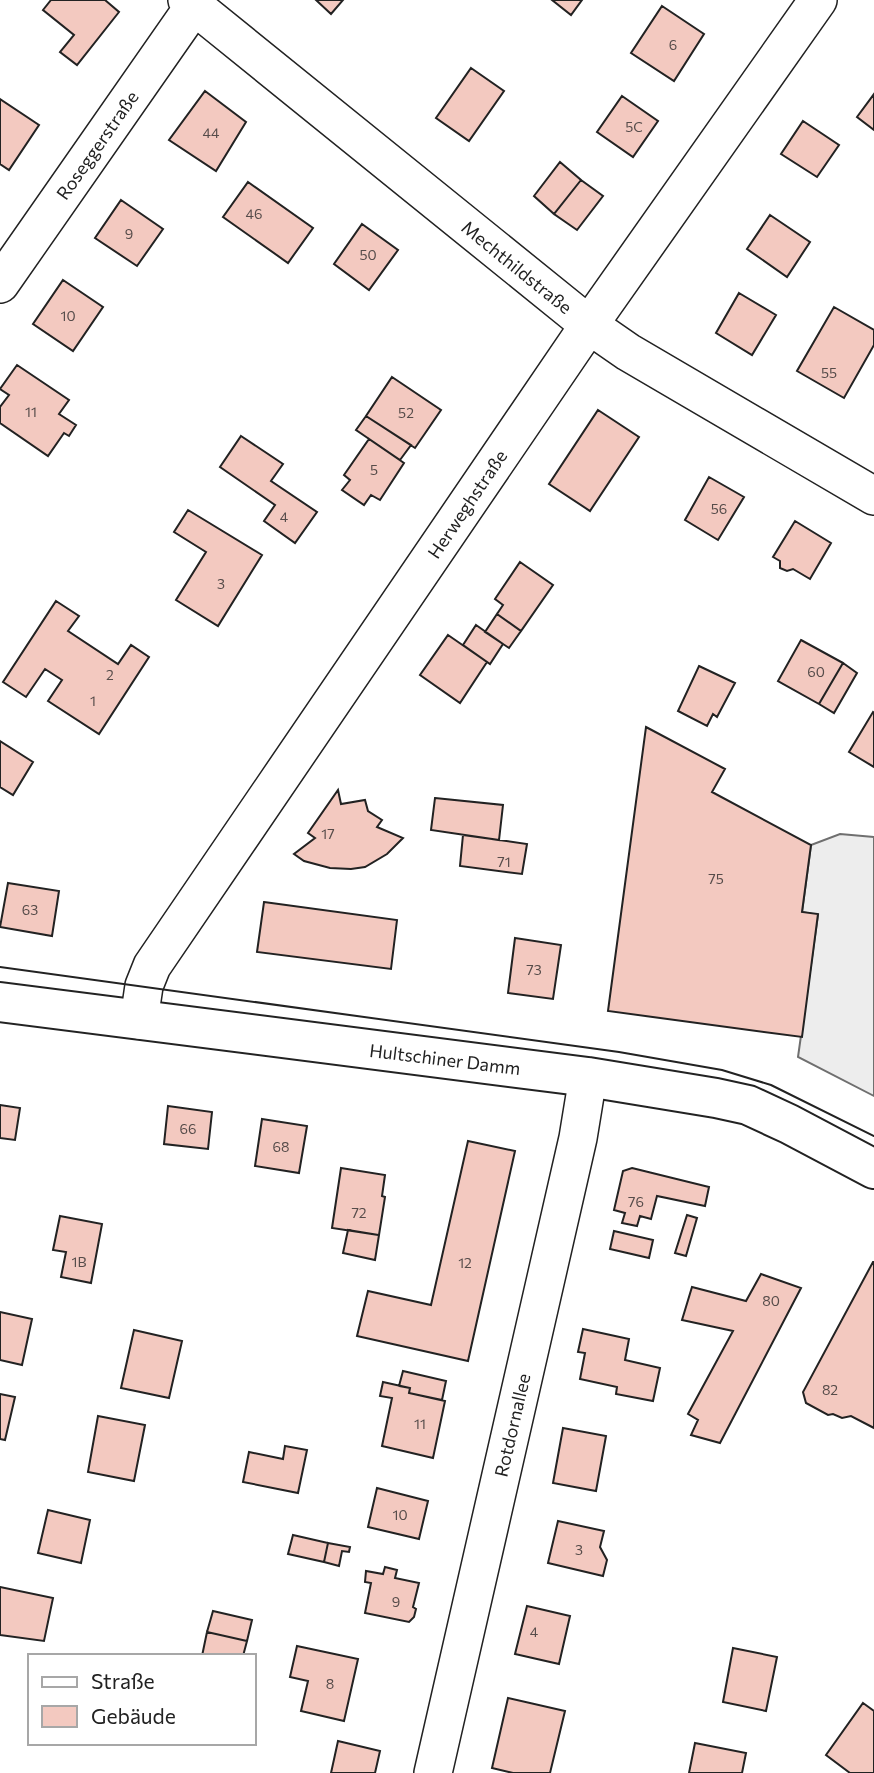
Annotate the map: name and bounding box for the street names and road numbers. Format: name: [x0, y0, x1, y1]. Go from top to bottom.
street label: Roseggerstraße: [51, 86, 143, 204]
street label: Mechthildstraße: [457, 216, 577, 318]
street label: Herweghstraße: [423, 446, 511, 562]
street label: Hultschiner Damm: [368, 1039, 522, 1079]
street label: Rotdornallee: [489, 1371, 535, 1479]

